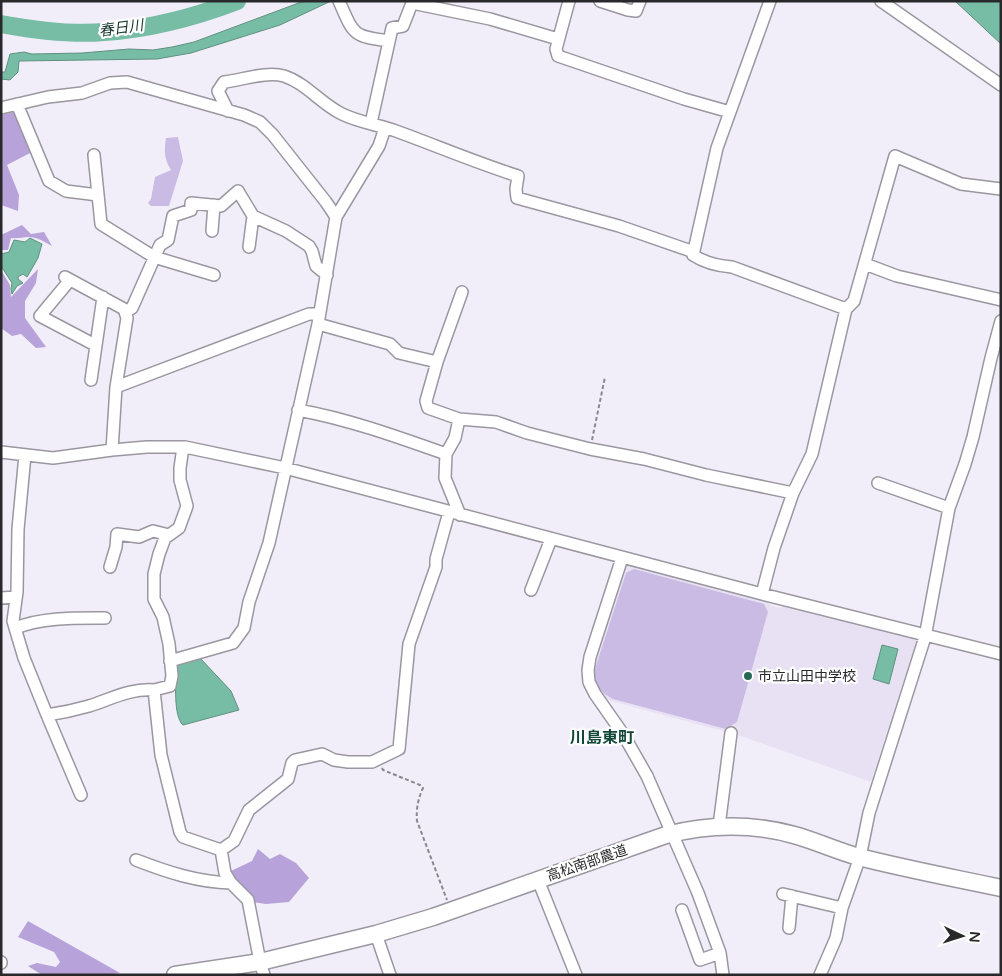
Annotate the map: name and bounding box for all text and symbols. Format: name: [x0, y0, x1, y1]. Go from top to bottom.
water label: 春日川: [97, 16, 147, 40]
place label: 市立山田中学校: [758, 668, 856, 685]
marker: 市立山田中学校: [742, 670, 754, 682]
district label: 川島東町: [570, 728, 634, 748]
street label: 高松南部農道: [545, 841, 629, 885]
north arrow: [937, 911, 987, 961]
text: N: [966, 931, 983, 943]

